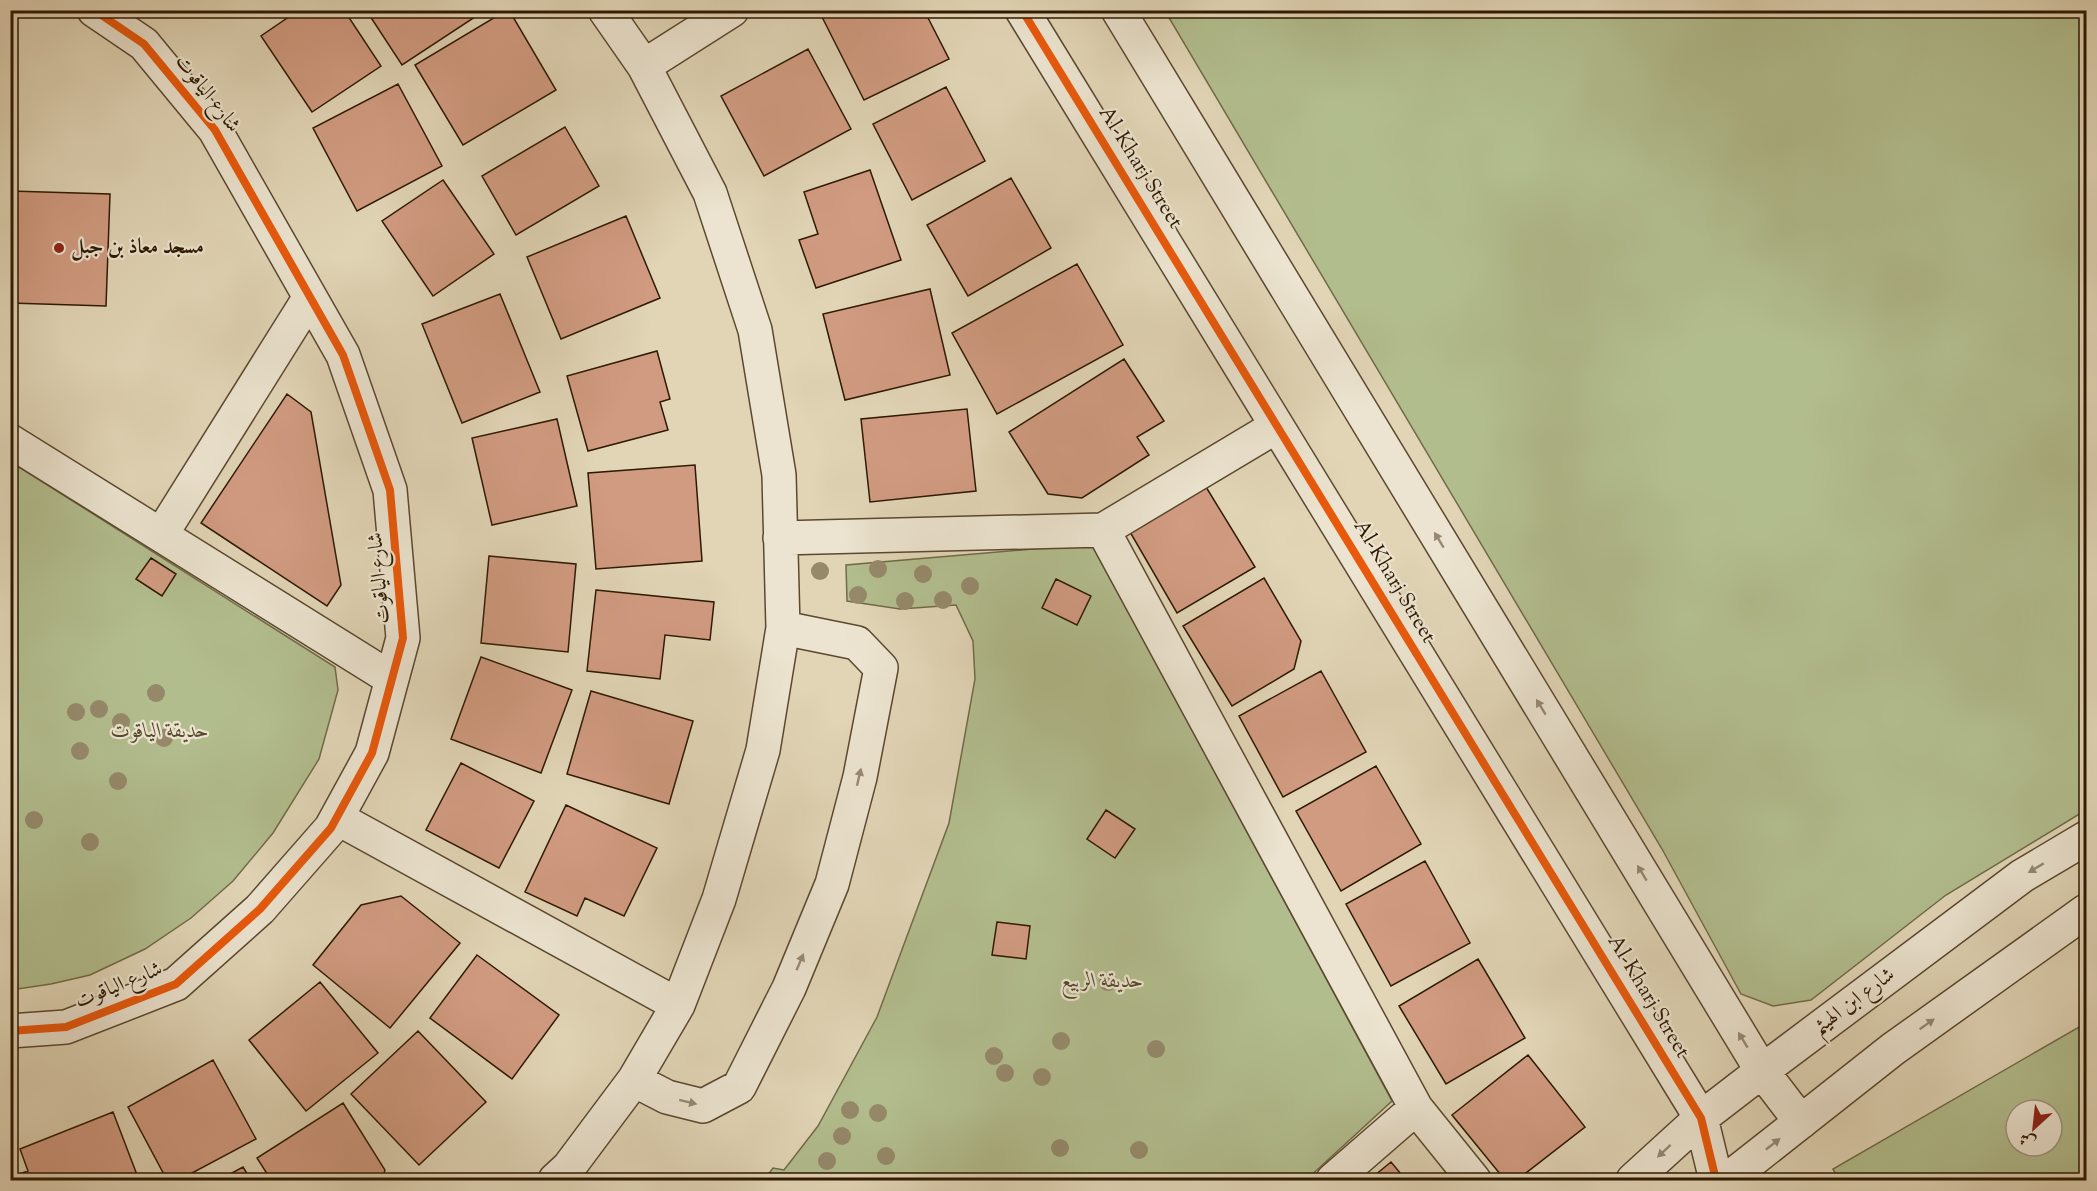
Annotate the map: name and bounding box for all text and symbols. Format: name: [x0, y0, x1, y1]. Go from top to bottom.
street label: شارع الياقوت: [166, 49, 247, 140]
street label: Al-Kharj Street: [1090, 101, 1190, 235]
place label: مسجد معاذ بن جبل: [71, 233, 204, 263]
marker: مسجد معاذ بن جبل: [52, 241, 66, 255]
street label: Al-Kharj Street: [1345, 515, 1443, 649]
street label: شارع الياقوت: [361, 531, 400, 625]
one-way arrow: [1434, 532, 1445, 548]
one-way arrow: [1535, 699, 1546, 715]
park label: حديقة الياقوت: [111, 717, 209, 747]
one-way arrow: [855, 768, 865, 787]
one-way arrow: [2028, 862, 2044, 873]
one-way arrow: [1637, 864, 1647, 881]
street label: Al-Kharj Street: [1599, 930, 1697, 1064]
one-way arrow: [795, 953, 805, 971]
street label: شارع الياقوت: [71, 955, 168, 1018]
street label: شارع ابن الهيثم: [1806, 961, 1904, 1046]
park label: حديقة الربيع: [1060, 967, 1144, 999]
one-way arrow: [1919, 1019, 1935, 1030]
one-way arrow: [1738, 1032, 1749, 1048]
one-way arrow: [679, 1098, 697, 1107]
north arrow: [2004, 1098, 2064, 1158]
text: ش: [2016, 1125, 2041, 1153]
one-way arrow: [1765, 1138, 1781, 1151]
one-way arrow: [1657, 1144, 1672, 1158]

